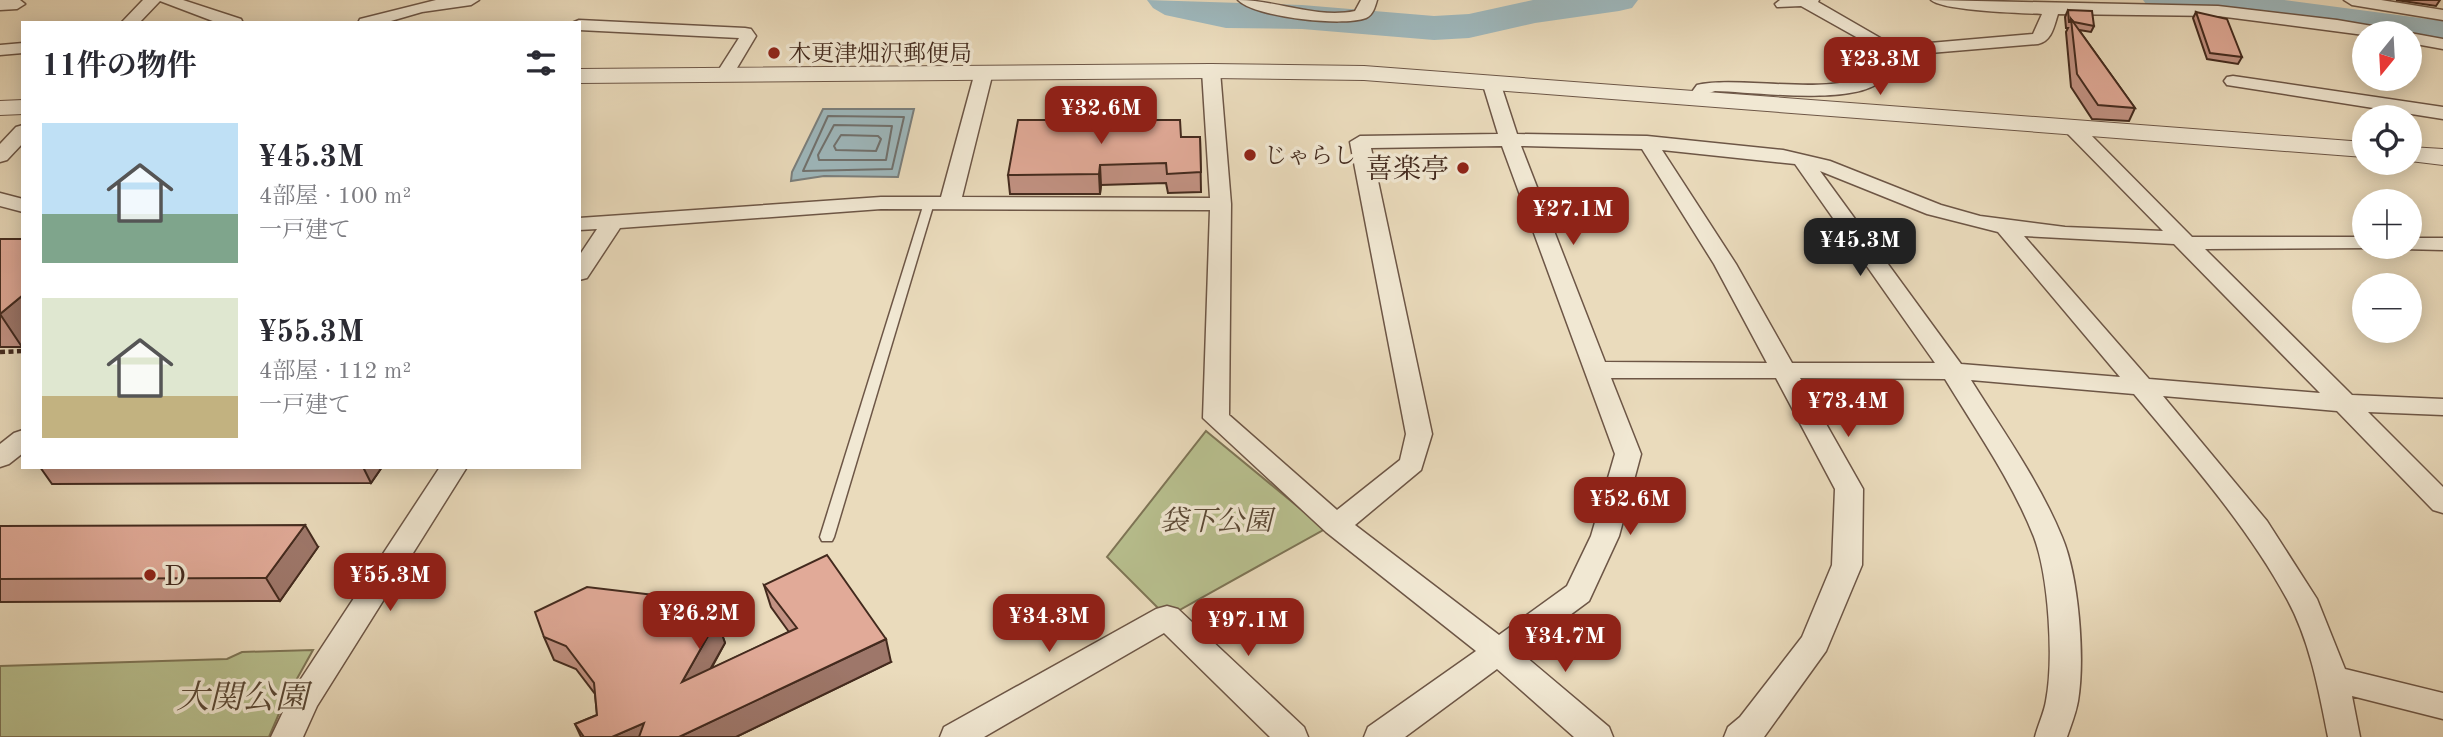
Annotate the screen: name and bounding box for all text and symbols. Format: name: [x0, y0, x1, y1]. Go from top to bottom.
north arrow: [2352, 21, 2422, 91]
map controls: [2352, 21, 2422, 343]
pin: ¥23.3M: [1823, 38, 1937, 97]
place label: 木更津畑沢郵便局: [788, 41, 972, 66]
icon: filters: [522, 44, 560, 82]
marker: 木更津畑沢郵便局: [766, 45, 782, 61]
text: ¥23.3M: [1840, 48, 1920, 71]
text: 11件の物件: [42, 52, 197, 82]
pin: ¥32.6M: [1044, 86, 1158, 146]
text: ¥32.6M: [1061, 97, 1141, 120]
button: locate: [2352, 105, 2422, 175]
text: ¥45.3M: [259, 143, 364, 173]
place label: じゃらし: [1264, 145, 1356, 168]
marker: じゃらし: [1242, 147, 1258, 163]
icon: home: [98, 151, 182, 235]
place label: 喜楽亭: [1365, 154, 1449, 185]
marker: 喜楽亭: [1455, 160, 1471, 176]
text: 4部屋 · 100 m²: [259, 185, 411, 208]
pin: ¥27.1M: [1516, 188, 1630, 247]
button: +: [2352, 189, 2422, 259]
text: ¥27.1M: [1533, 198, 1613, 221]
pin: ¥45.3M: [1803, 218, 1917, 278]
text: 一戸建て: [259, 219, 351, 242]
text: ¥45.3M: [1820, 229, 1900, 252]
button: −: [2352, 273, 2422, 343]
text: ¥55.3M: [259, 318, 364, 348]
icon: home: [98, 326, 182, 410]
text: 4部屋 · 112 m²: [259, 360, 411, 383]
pin: ¥73.4M: [1791, 380, 1905, 439]
text: ¥73.4M: [1808, 390, 1888, 413]
text: 一戸建て: [259, 394, 351, 417]
pin: ¥52.6M: [1573, 477, 1687, 537]
text: ¥52.6M: [1590, 488, 1670, 511]
park label: 袋下公園: [1160, 506, 1276, 537]
pin: ¥55.3M: [333, 554, 447, 613]
place label: D: [164, 564, 186, 592]
text: ¥55.3M: [350, 564, 430, 587]
marker: D: [142, 567, 158, 583]
pin: ¥26.2M: [642, 592, 756, 651]
pin: ¥34.3M: [992, 594, 1106, 654]
pin: ¥97.1M: [1191, 598, 1305, 658]
text: ¥26.2M: [659, 602, 739, 625]
text: ¥34.3M: [1009, 605, 1089, 628]
text: ¥97.1M: [1208, 609, 1288, 632]
pin: ¥34.7M: [1508, 614, 1622, 674]
text: ¥34.7M: [1525, 625, 1605, 648]
park label: 大関公園: [176, 680, 313, 716]

